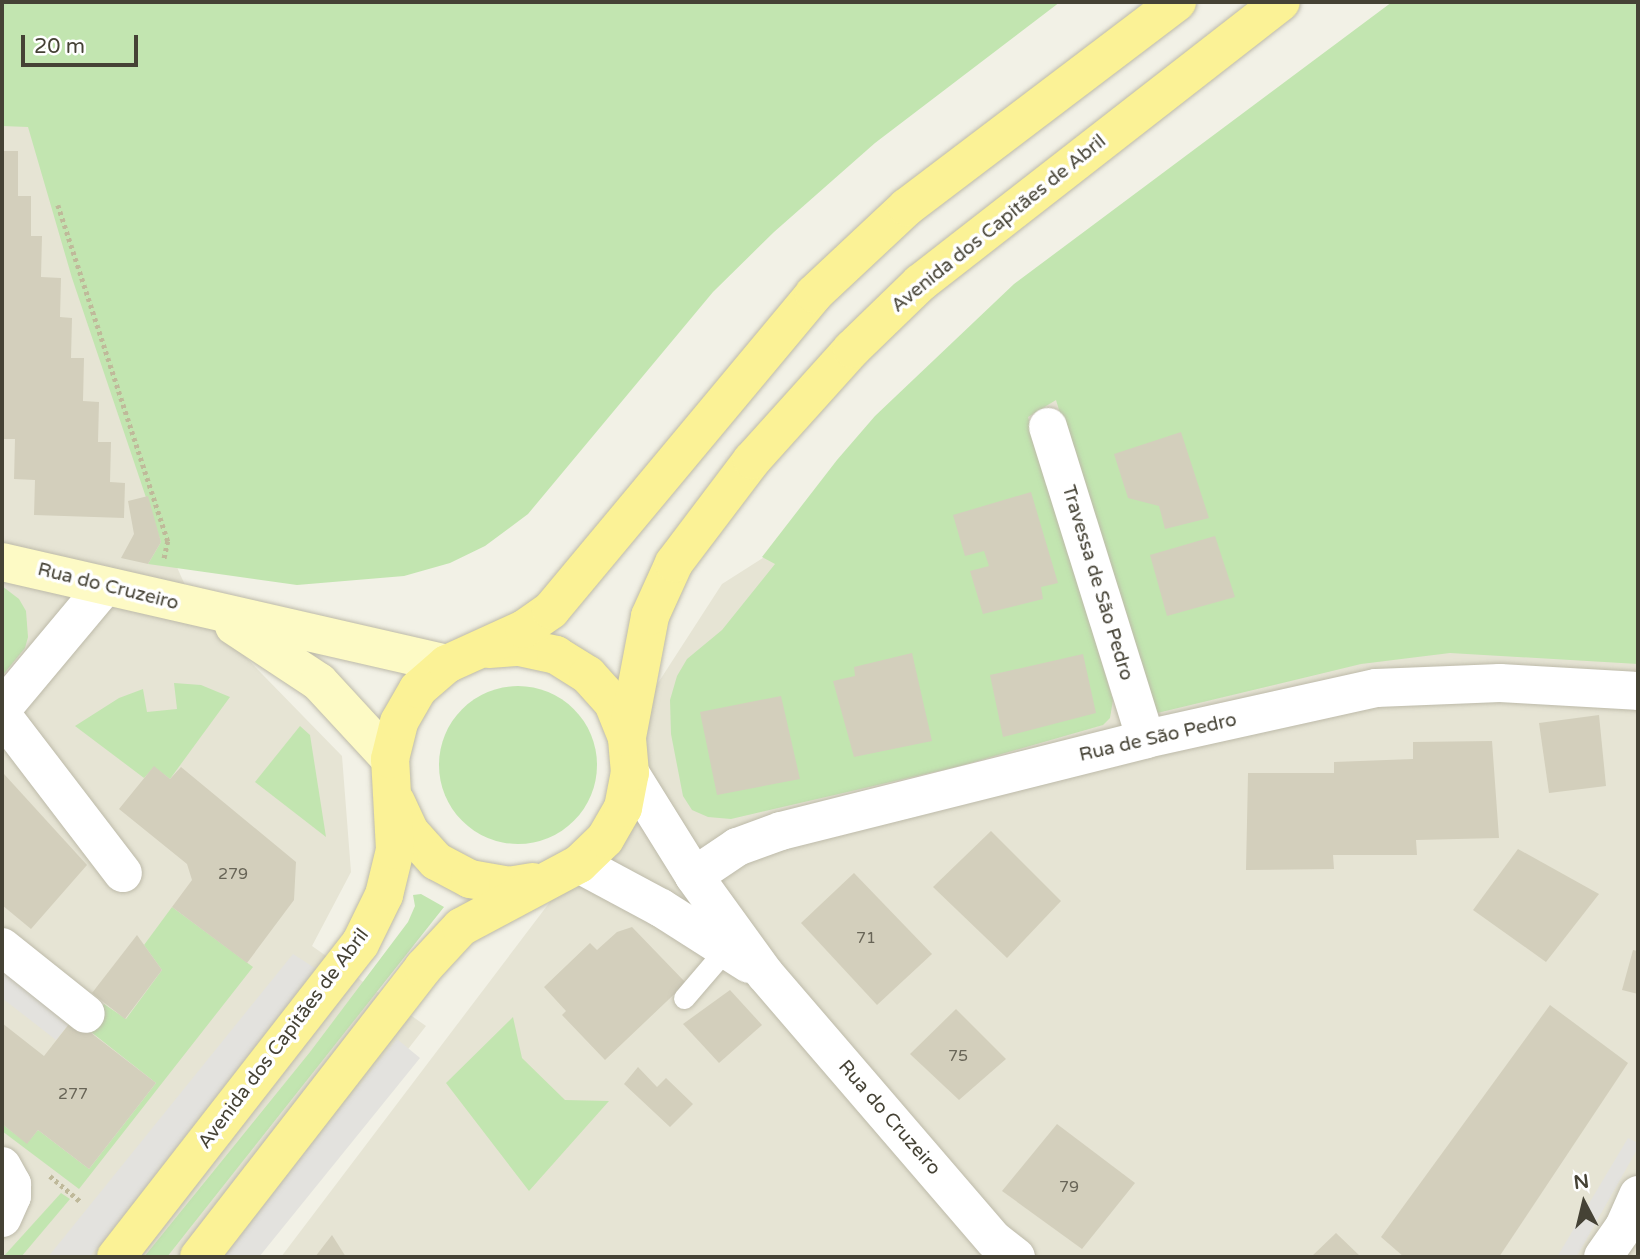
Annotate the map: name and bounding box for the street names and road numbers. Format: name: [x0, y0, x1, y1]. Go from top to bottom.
street label: Avenida dos Capitães de Abril: [887, 130, 1111, 318]
street label: Travessa de São Pedro: [1056, 483, 1138, 683]
street label: Rua do Cruzeiro: [35, 558, 181, 616]
street label: Rua de São Pedro: [1077, 709, 1239, 767]
street label: Avenida dos Capitães de Abril: [194, 925, 374, 1153]
street label: Rua do Cruzeiro: [833, 1056, 945, 1180]

